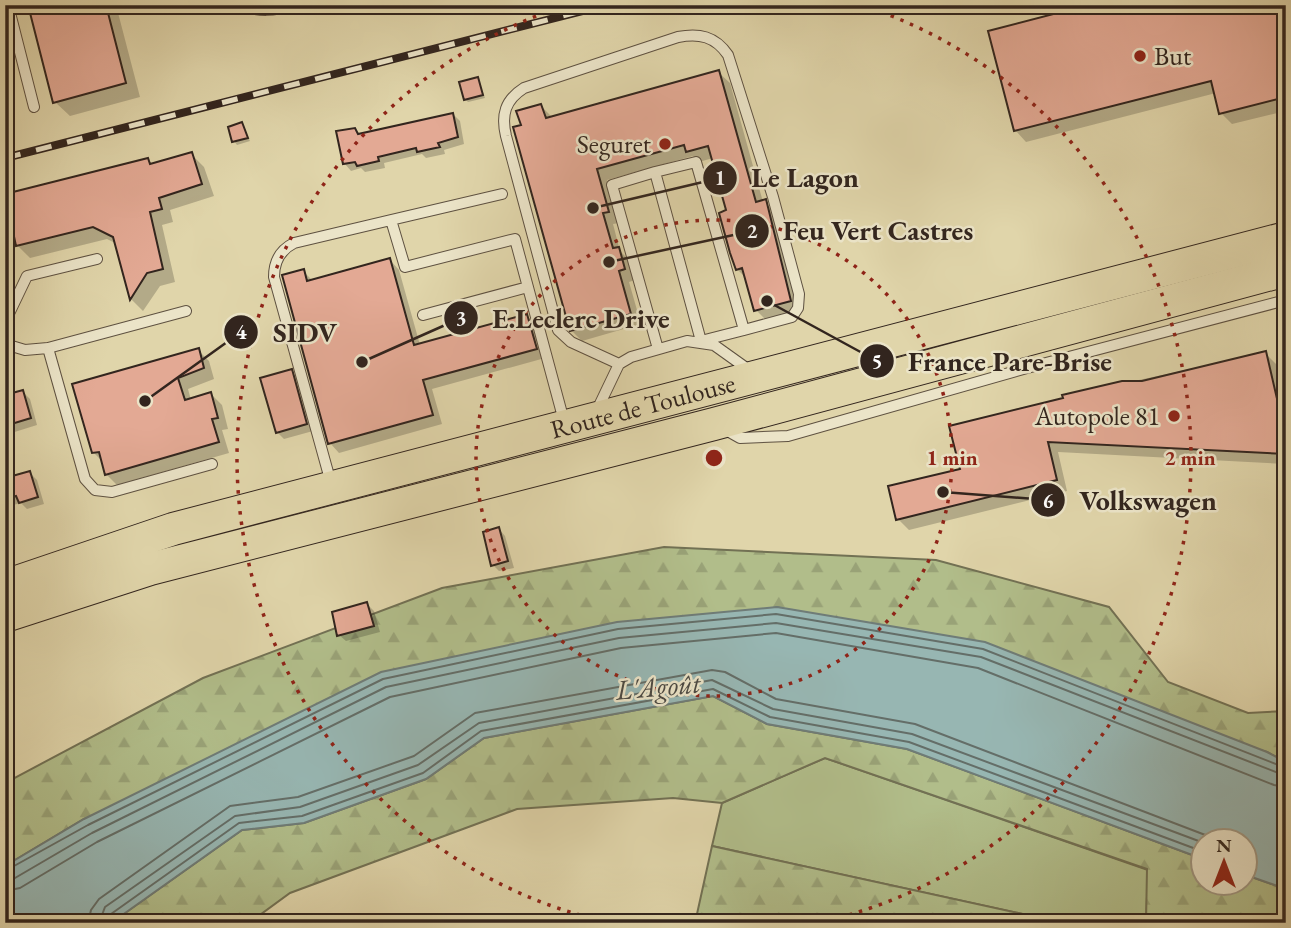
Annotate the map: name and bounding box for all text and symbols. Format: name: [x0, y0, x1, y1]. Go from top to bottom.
place label: But: [1154, 39, 1191, 73]
marker: But: [1132, 48, 1148, 64]
place label: Seguret: [577, 127, 651, 161]
marker: Seguret: [657, 136, 673, 152]
callout: Le Lagon: [702, 153, 873, 202]
text: Le Lagon: [751, 159, 859, 195]
text: 1: [714, 164, 726, 191]
callout: Feu Vert Castres: [734, 206, 988, 255]
text: Feu Vert Castres: [783, 212, 973, 248]
text: 2: [746, 217, 758, 244]
callout: E.Leclerc Drive: [443, 293, 684, 342]
text: E.Leclerc Drive: [492, 300, 670, 336]
text: 3: [455, 304, 467, 331]
callout: SIDV: [224, 308, 351, 357]
text: SIDV: [273, 314, 337, 350]
text: 4: [235, 318, 247, 345]
callout: France Pare-Brise: [859, 336, 1126, 385]
text: France Pare-Brise: [908, 343, 1112, 379]
text: 5: [871, 347, 883, 374]
street label: Route de Toulouse: [547, 366, 739, 447]
place label: Autopole 81: [1034, 399, 1160, 433]
marker: Autopole 81: [1166, 408, 1182, 424]
text: 1 min: [926, 444, 978, 471]
text: 2 min: [1164, 444, 1216, 471]
centre of rings: [702, 446, 726, 470]
callout: Volkswagen: [1031, 476, 1231, 525]
text: Volkswagen: [1079, 482, 1217, 518]
text: 6: [1042, 487, 1054, 514]
water label: L'Agoût: [613, 664, 704, 708]
north arrow: [1190, 827, 1260, 897]
text: N: [1216, 833, 1232, 858]

